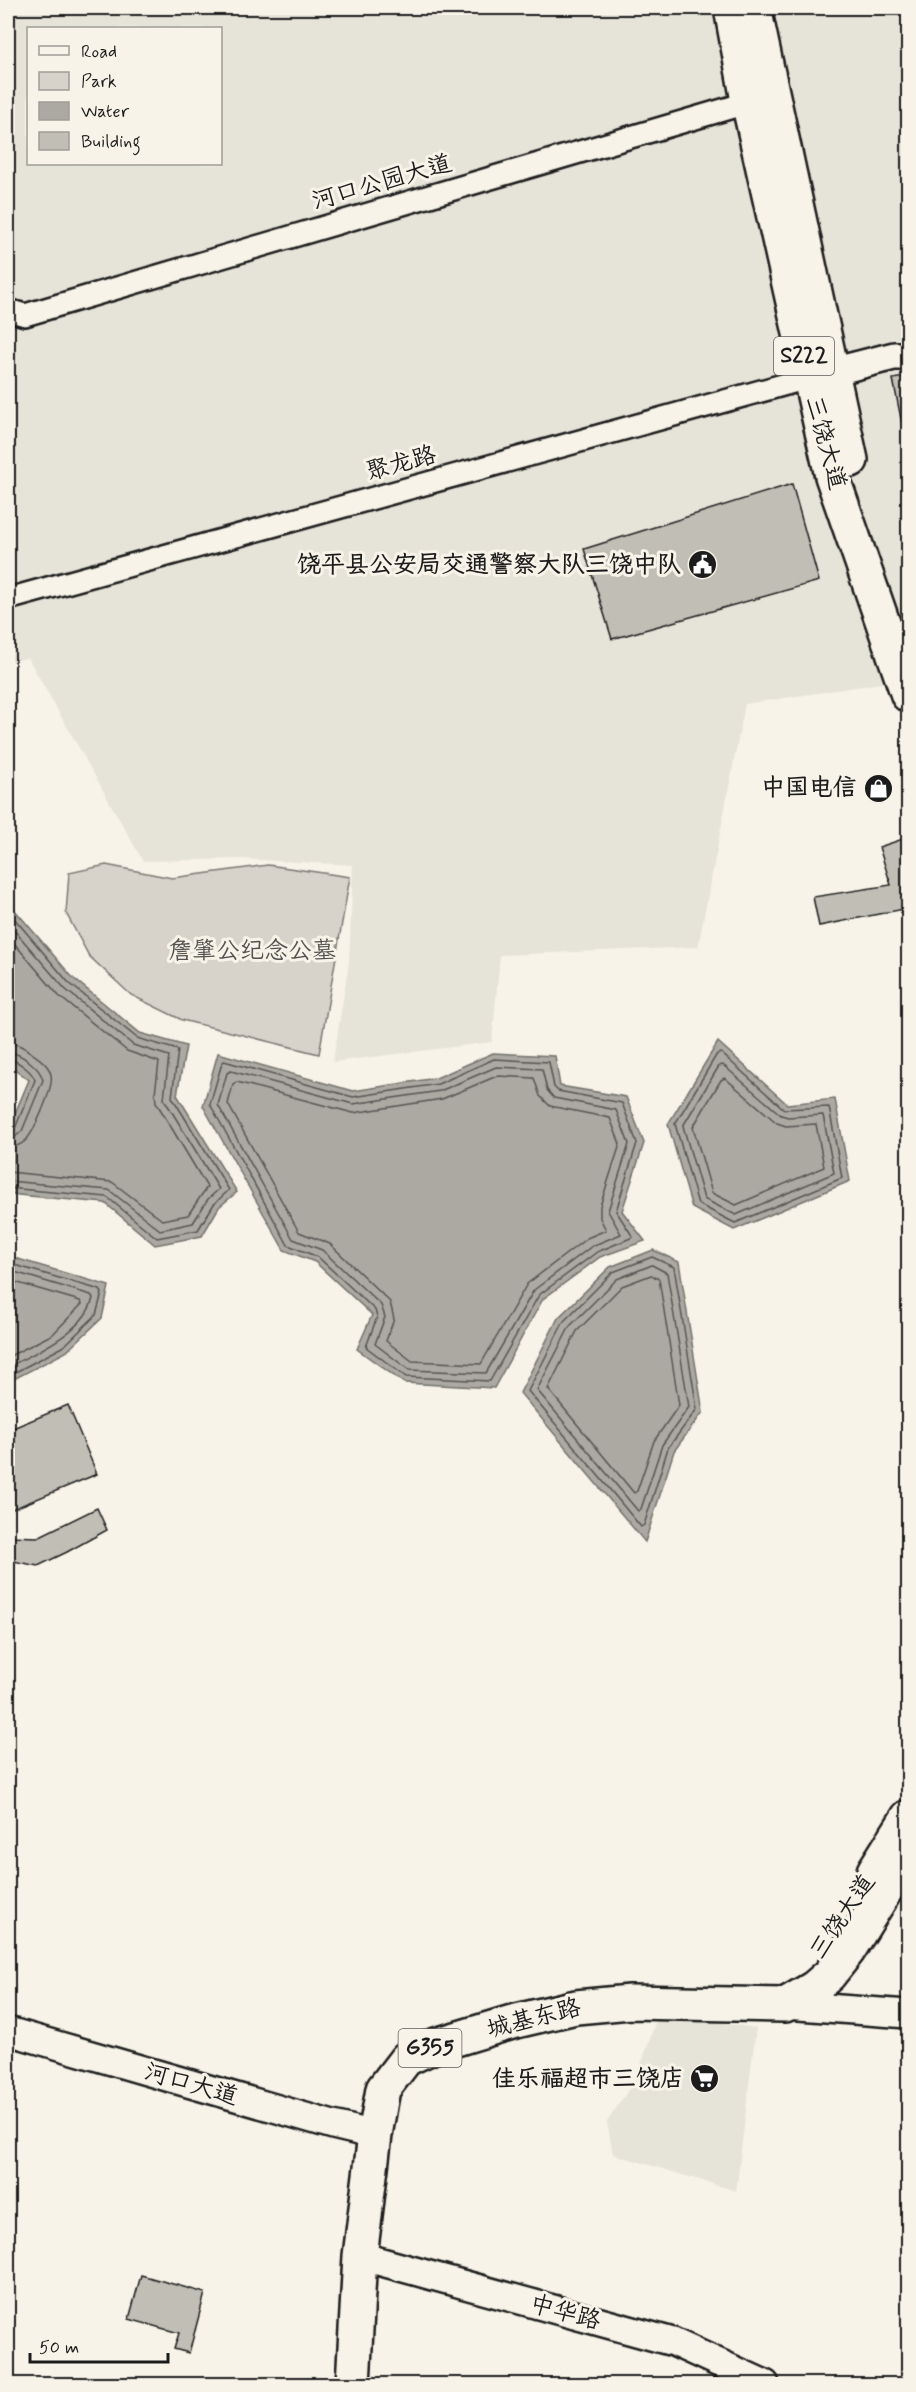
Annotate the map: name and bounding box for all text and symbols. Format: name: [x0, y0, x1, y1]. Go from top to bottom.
legend: [27, 27, 222, 165]
text: Road: [81, 40, 117, 64]
text: Park: [81, 70, 117, 94]
text: Water: [81, 100, 130, 124]
text: Building: [81, 130, 141, 156]
street label: 河口公园大道: [309, 148, 455, 218]
road number: S222: [774, 337, 834, 375]
street label: 三饶大道: [798, 393, 852, 493]
street label: 聚龙路: [362, 440, 440, 488]
public building icon: 饶平县公安局交通警察大队三饶中队: [686, 549, 718, 581]
place label: 饶平县公安局交通警察大队三饶中队: [297, 550, 681, 581]
shop icon: 中国电信: [862, 772, 894, 804]
place label: 中国电信: [761, 773, 857, 804]
park label: 詹肇公纪念公墓: [168, 936, 336, 967]
street label: 三饶大道: [803, 1869, 883, 1965]
street label: 城基东路: [484, 1992, 584, 2046]
road number: G355: [398, 2029, 462, 2067]
street label: 河口大道: [141, 2057, 241, 2113]
supermarket icon: 佳乐福超市三饶店: [689, 2063, 721, 2095]
place label: 佳乐福超市三饶店: [492, 2064, 684, 2095]
street label: 中华路: [526, 2289, 604, 2337]
scale bar: [30, 2326, 168, 2364]
text: 50 m: [39, 2336, 79, 2360]

